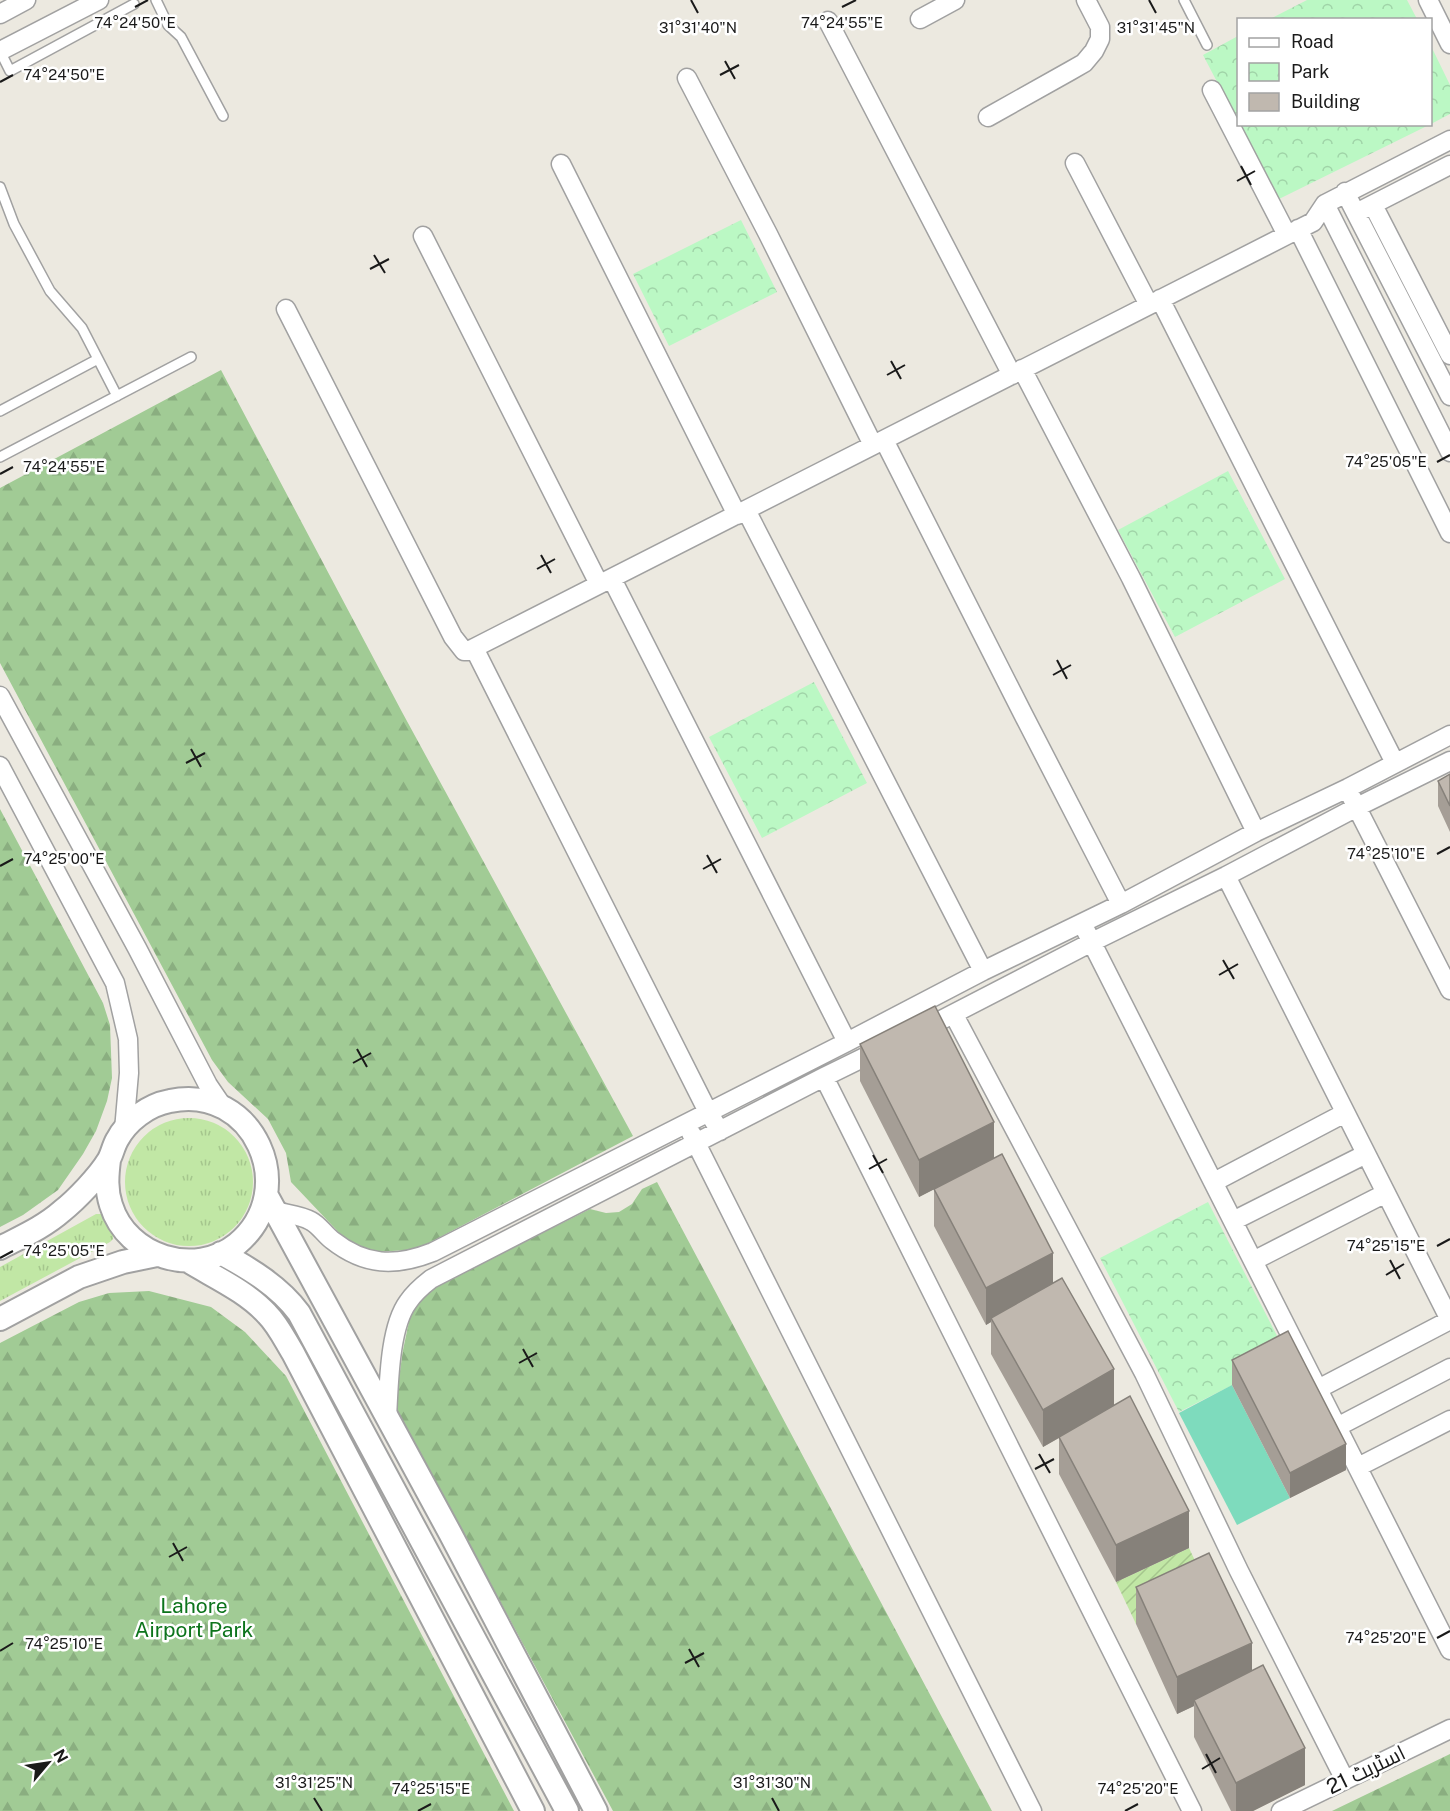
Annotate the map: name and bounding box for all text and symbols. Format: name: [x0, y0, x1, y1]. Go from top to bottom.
text: 74°24'50"E: [94, 14, 176, 31]
text: 74°24'55"E: [801, 14, 883, 31]
legend: [1237, 18, 1432, 126]
text: 31°31'40"N: [659, 19, 737, 36]
text: 31°31'45"N: [1117, 19, 1195, 36]
text: Road: [1291, 31, 1334, 52]
text: Park: [1291, 61, 1329, 82]
text: 74°24'50"E: [23, 66, 105, 83]
text: Building: [1291, 91, 1360, 112]
text: 74°25'05"E: [1345, 453, 1427, 470]
text: 74°24'55"E: [23, 458, 105, 475]
text: 74°25'10"E: [1347, 845, 1425, 862]
text: 74°25'00"E: [23, 850, 105, 867]
text: 74°25'15"E: [1347, 1237, 1425, 1254]
text: 74°25'05"E: [23, 1242, 105, 1259]
park label: Lahore Airport Park: [135, 1593, 254, 1642]
text: 74°25'20"E: [1345, 1629, 1427, 1646]
text: 74°25'10"E: [25, 1635, 103, 1652]
north arrow: [18, 1733, 78, 1793]
street label: اسٹریٹ 21: [1322, 1740, 1409, 1799]
text: N: [49, 1746, 72, 1766]
text: 31°31'25"N: [275, 1774, 353, 1791]
text: 31°31'30"N: [733, 1774, 811, 1791]
text: 74°25'15"E: [392, 1780, 470, 1797]
text: 74°25'20"E: [1097, 1780, 1179, 1797]

